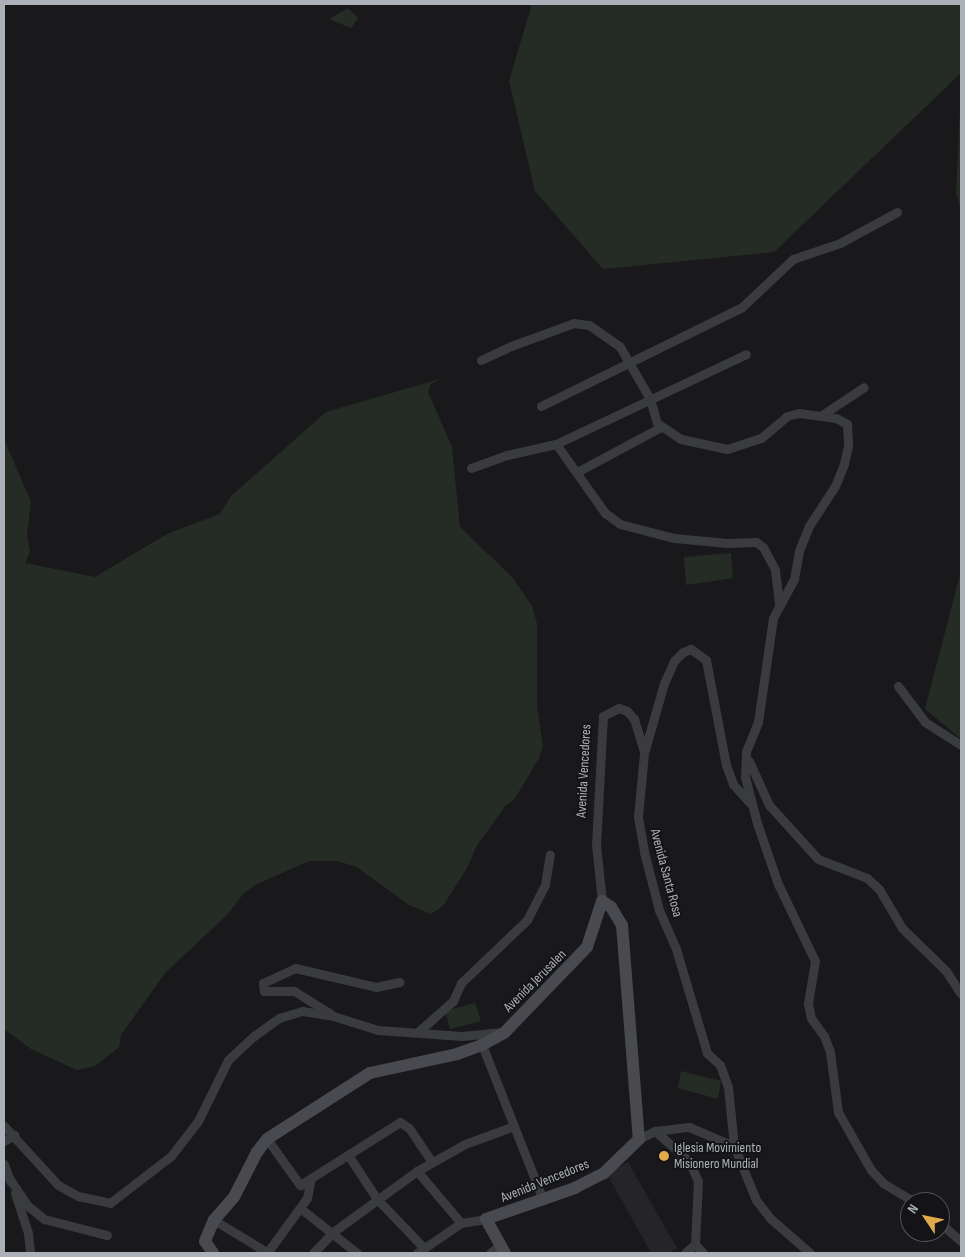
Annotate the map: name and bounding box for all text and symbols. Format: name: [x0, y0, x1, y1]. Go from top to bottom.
street label: Avenida Vencedores: [573, 724, 595, 818]
street label: Avenida Santa Rosa: [646, 827, 686, 919]
street label: Avenida Jerusalen: [500, 946, 570, 1016]
place label: Iglesia Movimiento Misionero Mundial: [674, 1140, 761, 1172]
marker: Iglesia Movimiento Misionero Mundial: [658, 1150, 670, 1162]
street label: Avenida Vencedores: [498, 1156, 592, 1206]
north arrow: [900, 1192, 950, 1242]
text: N: [904, 1201, 922, 1217]

